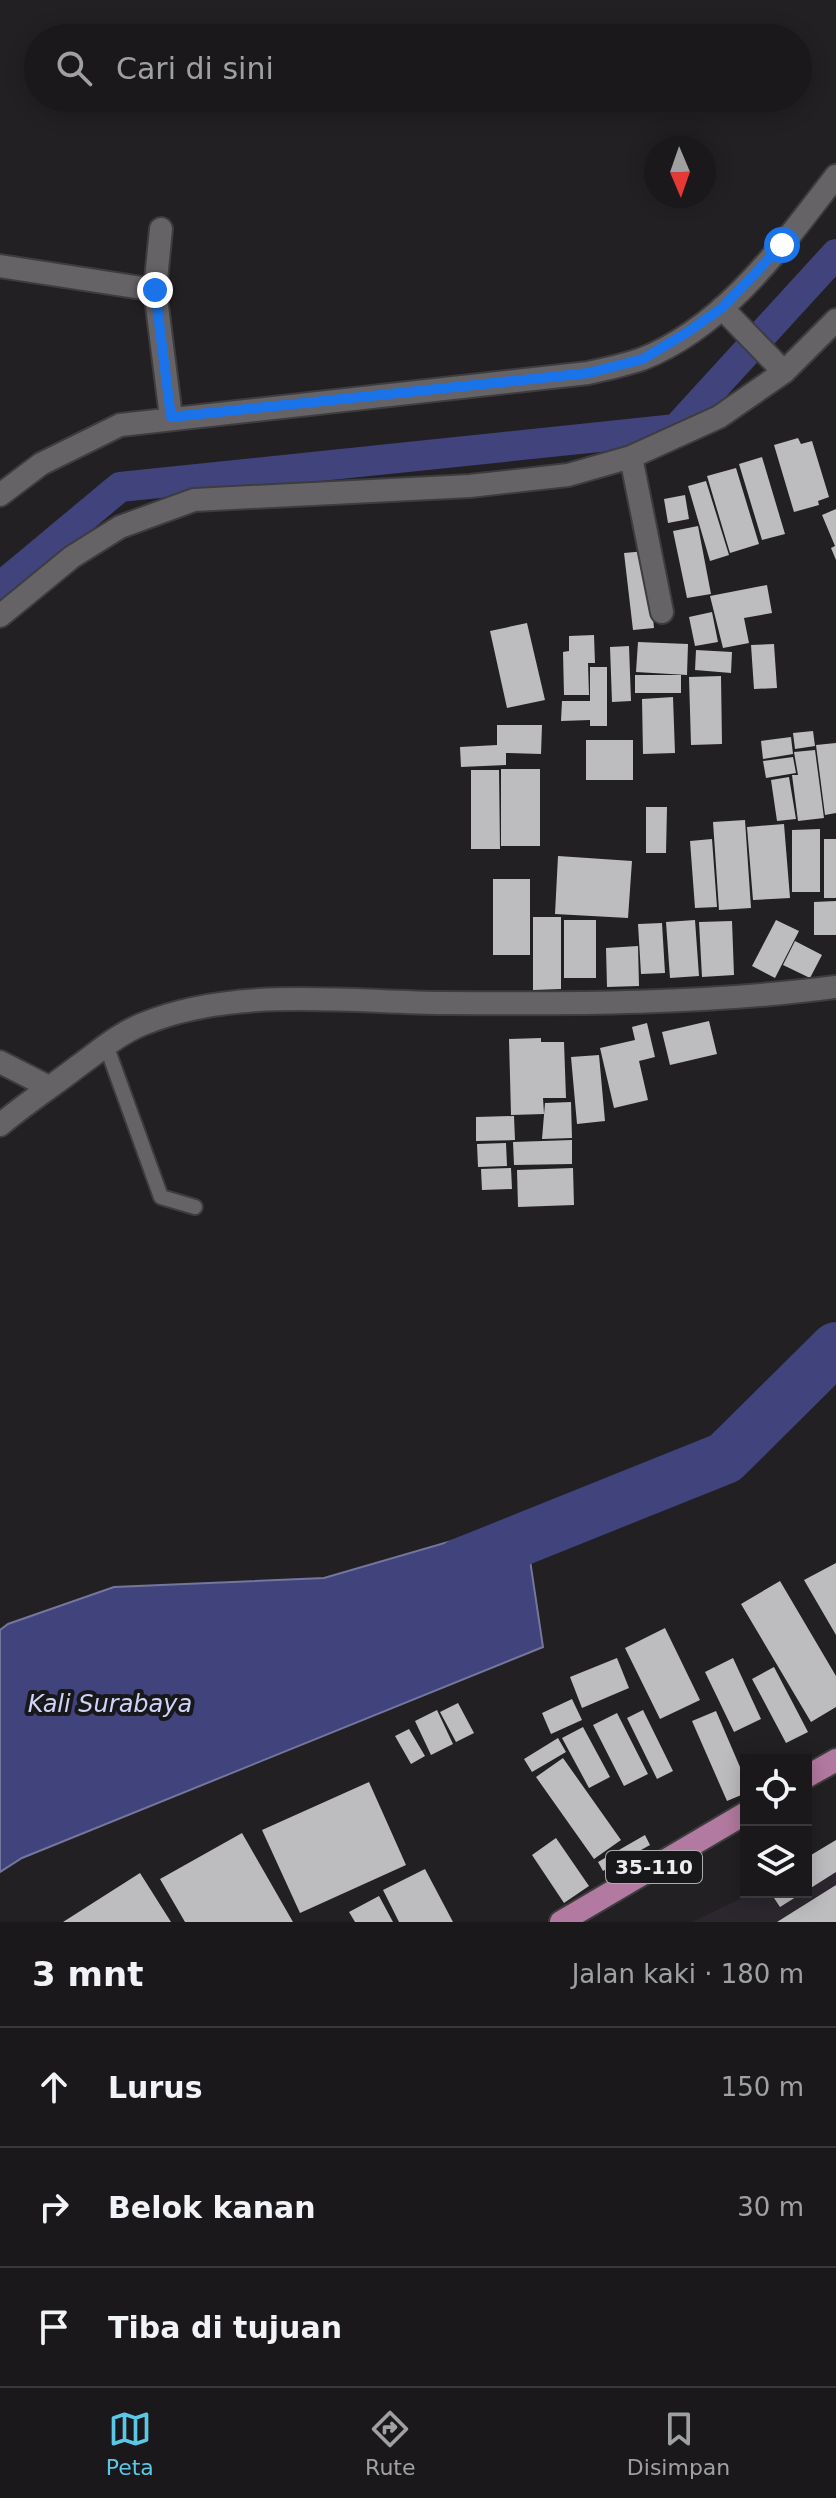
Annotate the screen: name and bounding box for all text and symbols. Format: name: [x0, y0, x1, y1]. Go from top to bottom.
search box: [24, 24, 812, 112]
icon: search: [52, 46, 96, 90]
text: Cari di sini: [116, 51, 274, 86]
north arrow: [644, 136, 716, 208]
route start: [764, 227, 800, 263]
route end: [137, 272, 173, 308]
water label: Kali Surabaya: [28, 1690, 192, 1718]
map controls: [740, 1754, 812, 1898]
button: locate: [740, 1754, 812, 1826]
button: layers: [740, 1826, 812, 1898]
road number: 35-110: [606, 1851, 702, 1883]
text: 3 mnt: [32, 1954, 143, 1994]
text: Jalan kaki · 180 m: [572, 1959, 804, 1989]
icon: ahead: [32, 2065, 76, 2109]
text: Lurus: [108, 2070, 202, 2105]
text: 150 m: [721, 2072, 804, 2102]
icon: right: [32, 2185, 76, 2229]
text: Belok kanan: [108, 2190, 316, 2225]
text: 30 m: [737, 2192, 804, 2222]
icon: arrive: [32, 2305, 76, 2349]
text: Tiba di tujuan: [108, 2310, 342, 2345]
tab: Peta: [106, 2407, 154, 2480]
tab: Rute: [365, 2407, 416, 2480]
tab: Disimpan: [627, 2407, 730, 2480]

